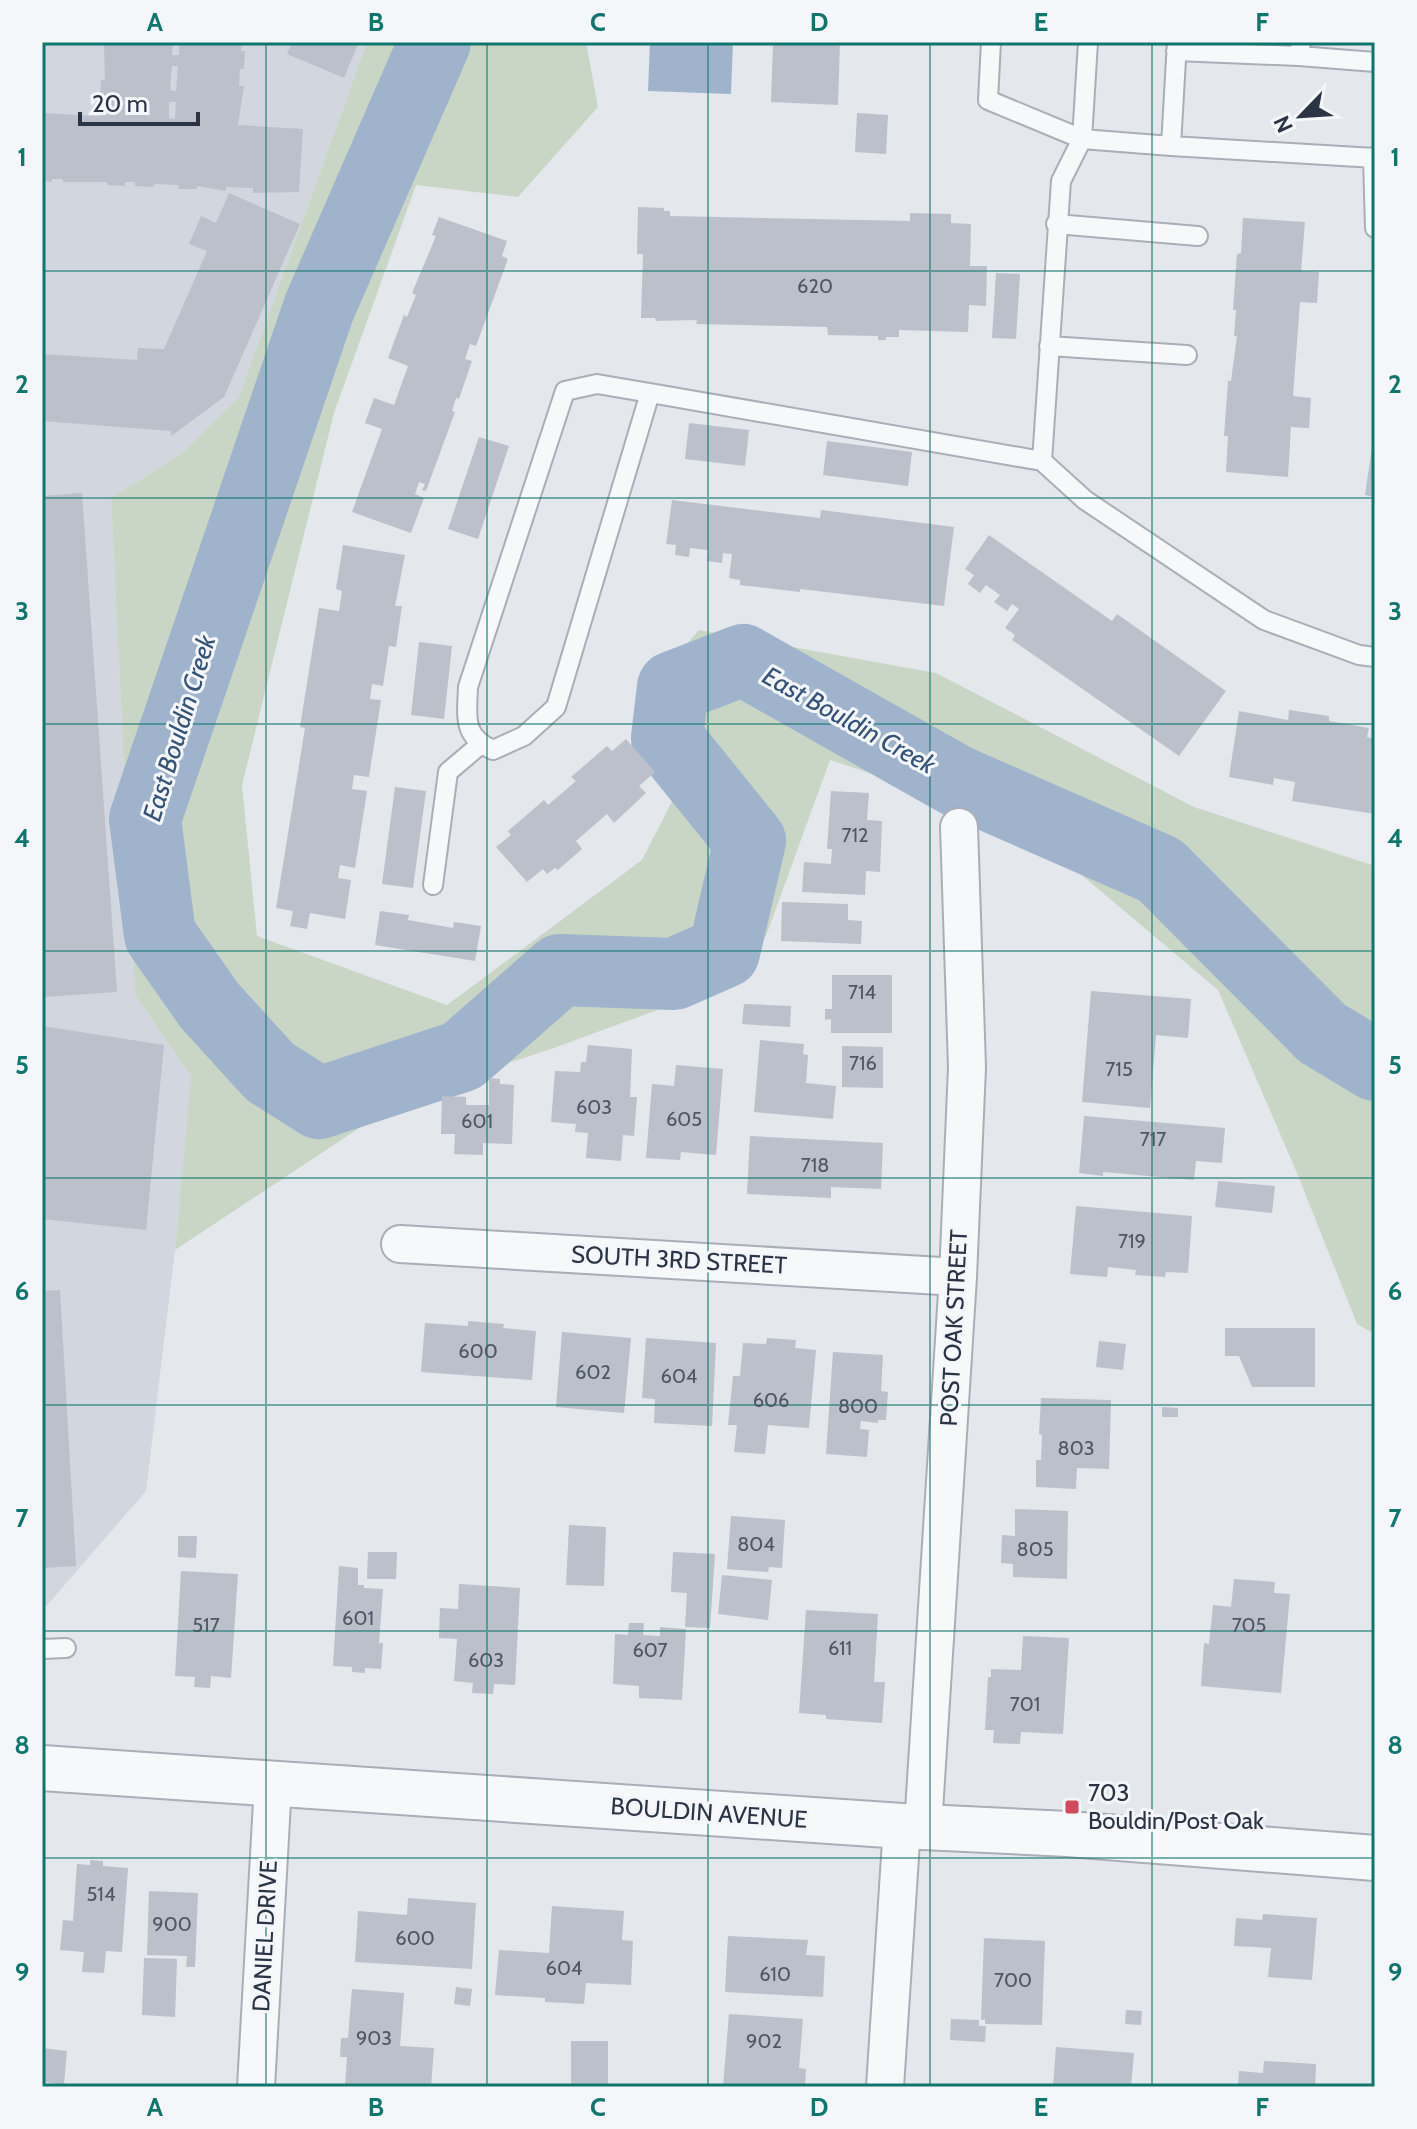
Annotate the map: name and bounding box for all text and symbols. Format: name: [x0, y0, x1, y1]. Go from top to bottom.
text: A: [147, 6, 164, 38]
text: B: [368, 6, 384, 38]
text: C: [590, 6, 606, 38]
text: D: [810, 6, 828, 38]
text: E: [1034, 6, 1048, 38]
text: F: [1255, 6, 1269, 38]
scale bar: [80, 76, 198, 126]
north arrow: [1261, 76, 1341, 156]
text: 20 m: [92, 89, 148, 118]
text: N: [1268, 111, 1299, 137]
text: 1: [17, 141, 27, 173]
text: 1: [1390, 141, 1400, 173]
house number: 620: [797, 274, 833, 298]
text: 2: [15, 368, 29, 400]
text: 2: [1388, 368, 1402, 400]
text: 3: [15, 595, 29, 627]
text: 3: [1388, 595, 1402, 627]
water label: East Bouldin Creek: [136, 630, 223, 825]
water label: East Bouldin Creek: [757, 659, 942, 781]
text: 4: [14, 822, 30, 854]
text: 4: [1387, 822, 1403, 854]
house number: 712: [841, 823, 869, 847]
house number: 714: [848, 980, 877, 1004]
text: 5: [15, 1049, 29, 1081]
text: 5: [1388, 1049, 1402, 1081]
house number: 716: [849, 1051, 877, 1075]
house number: 715: [1105, 1057, 1133, 1081]
house number: 603: [576, 1095, 612, 1119]
house number: 605: [666, 1107, 702, 1131]
house number: 601: [461, 1109, 493, 1133]
house number: 717: [1140, 1127, 1166, 1151]
house number: 718: [801, 1153, 829, 1177]
street label: POST OAK STREET: [934, 1229, 973, 1427]
house number: 719: [1118, 1229, 1146, 1253]
street label: SOUTH 3RD STREET: [570, 1239, 788, 1280]
text: 6: [15, 1275, 29, 1307]
text: 6: [1388, 1275, 1402, 1307]
house number: 600: [458, 1339, 498, 1363]
house number: 602: [575, 1360, 611, 1384]
house number: 604: [661, 1364, 698, 1388]
house number: 606: [753, 1388, 789, 1412]
house number: 800: [838, 1394, 878, 1418]
house number: 803: [1058, 1436, 1094, 1460]
text: 7: [15, 1502, 29, 1534]
text: 7: [1388, 1502, 1402, 1534]
house number: 804: [737, 1532, 775, 1556]
house number: 805: [1017, 1537, 1053, 1561]
house number: 601: [342, 1606, 374, 1630]
house number: 517: [192, 1613, 220, 1637]
house number: 705: [1232, 1613, 1266, 1637]
house number: 611: [828, 1636, 852, 1660]
house number: 607: [632, 1638, 668, 1662]
house number: 603: [468, 1648, 504, 1672]
house number: 701: [1010, 1692, 1040, 1716]
text: 8: [14, 1729, 30, 1761]
text: 8: [1387, 1729, 1403, 1761]
place label: 703 Bouldin/Post Oak: [1088, 1778, 1264, 1835]
street label: BOULDIN AVENUE: [610, 1791, 808, 1834]
marker: 703 Bouldin/Post Oak: [1063, 1798, 1081, 1816]
street label: DANIEL DRIVE: [246, 1859, 283, 2012]
house number: 514: [87, 1882, 116, 1906]
house number: 900: [152, 1912, 192, 1936]
house number: 600: [395, 1926, 435, 1950]
text: 9: [15, 1956, 29, 1988]
house number: 604: [546, 1956, 583, 1980]
text: 9: [1388, 1956, 1402, 1988]
house number: 610: [759, 1962, 791, 1986]
house number: 700: [994, 1968, 1032, 1992]
house number: 903: [356, 2026, 392, 2050]
house number: 902: [746, 2029, 782, 2053]
text: A: [147, 2091, 164, 2123]
text: B: [368, 2091, 384, 2123]
text: C: [590, 2091, 606, 2123]
text: D: [810, 2091, 828, 2123]
text: E: [1034, 2091, 1048, 2123]
text: F: [1255, 2091, 1269, 2123]

